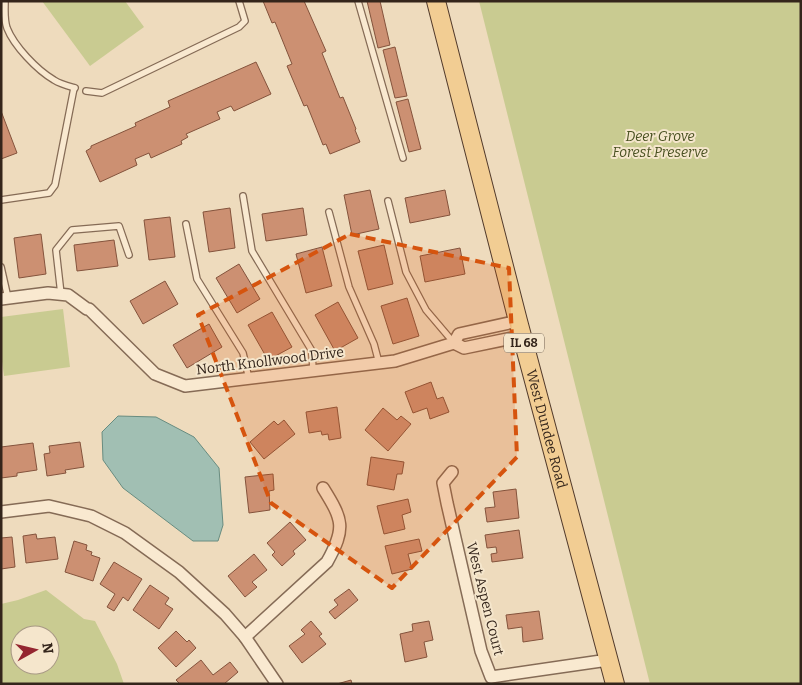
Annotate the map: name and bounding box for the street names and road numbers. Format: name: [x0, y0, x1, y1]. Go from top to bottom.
road number: IL 68: [504, 333, 544, 352]
street label: North Knollwood Drive: [195, 344, 345, 378]
street label: West Dundee Road: [523, 368, 571, 490]
street label: West Aspen Court: [463, 541, 507, 657]

